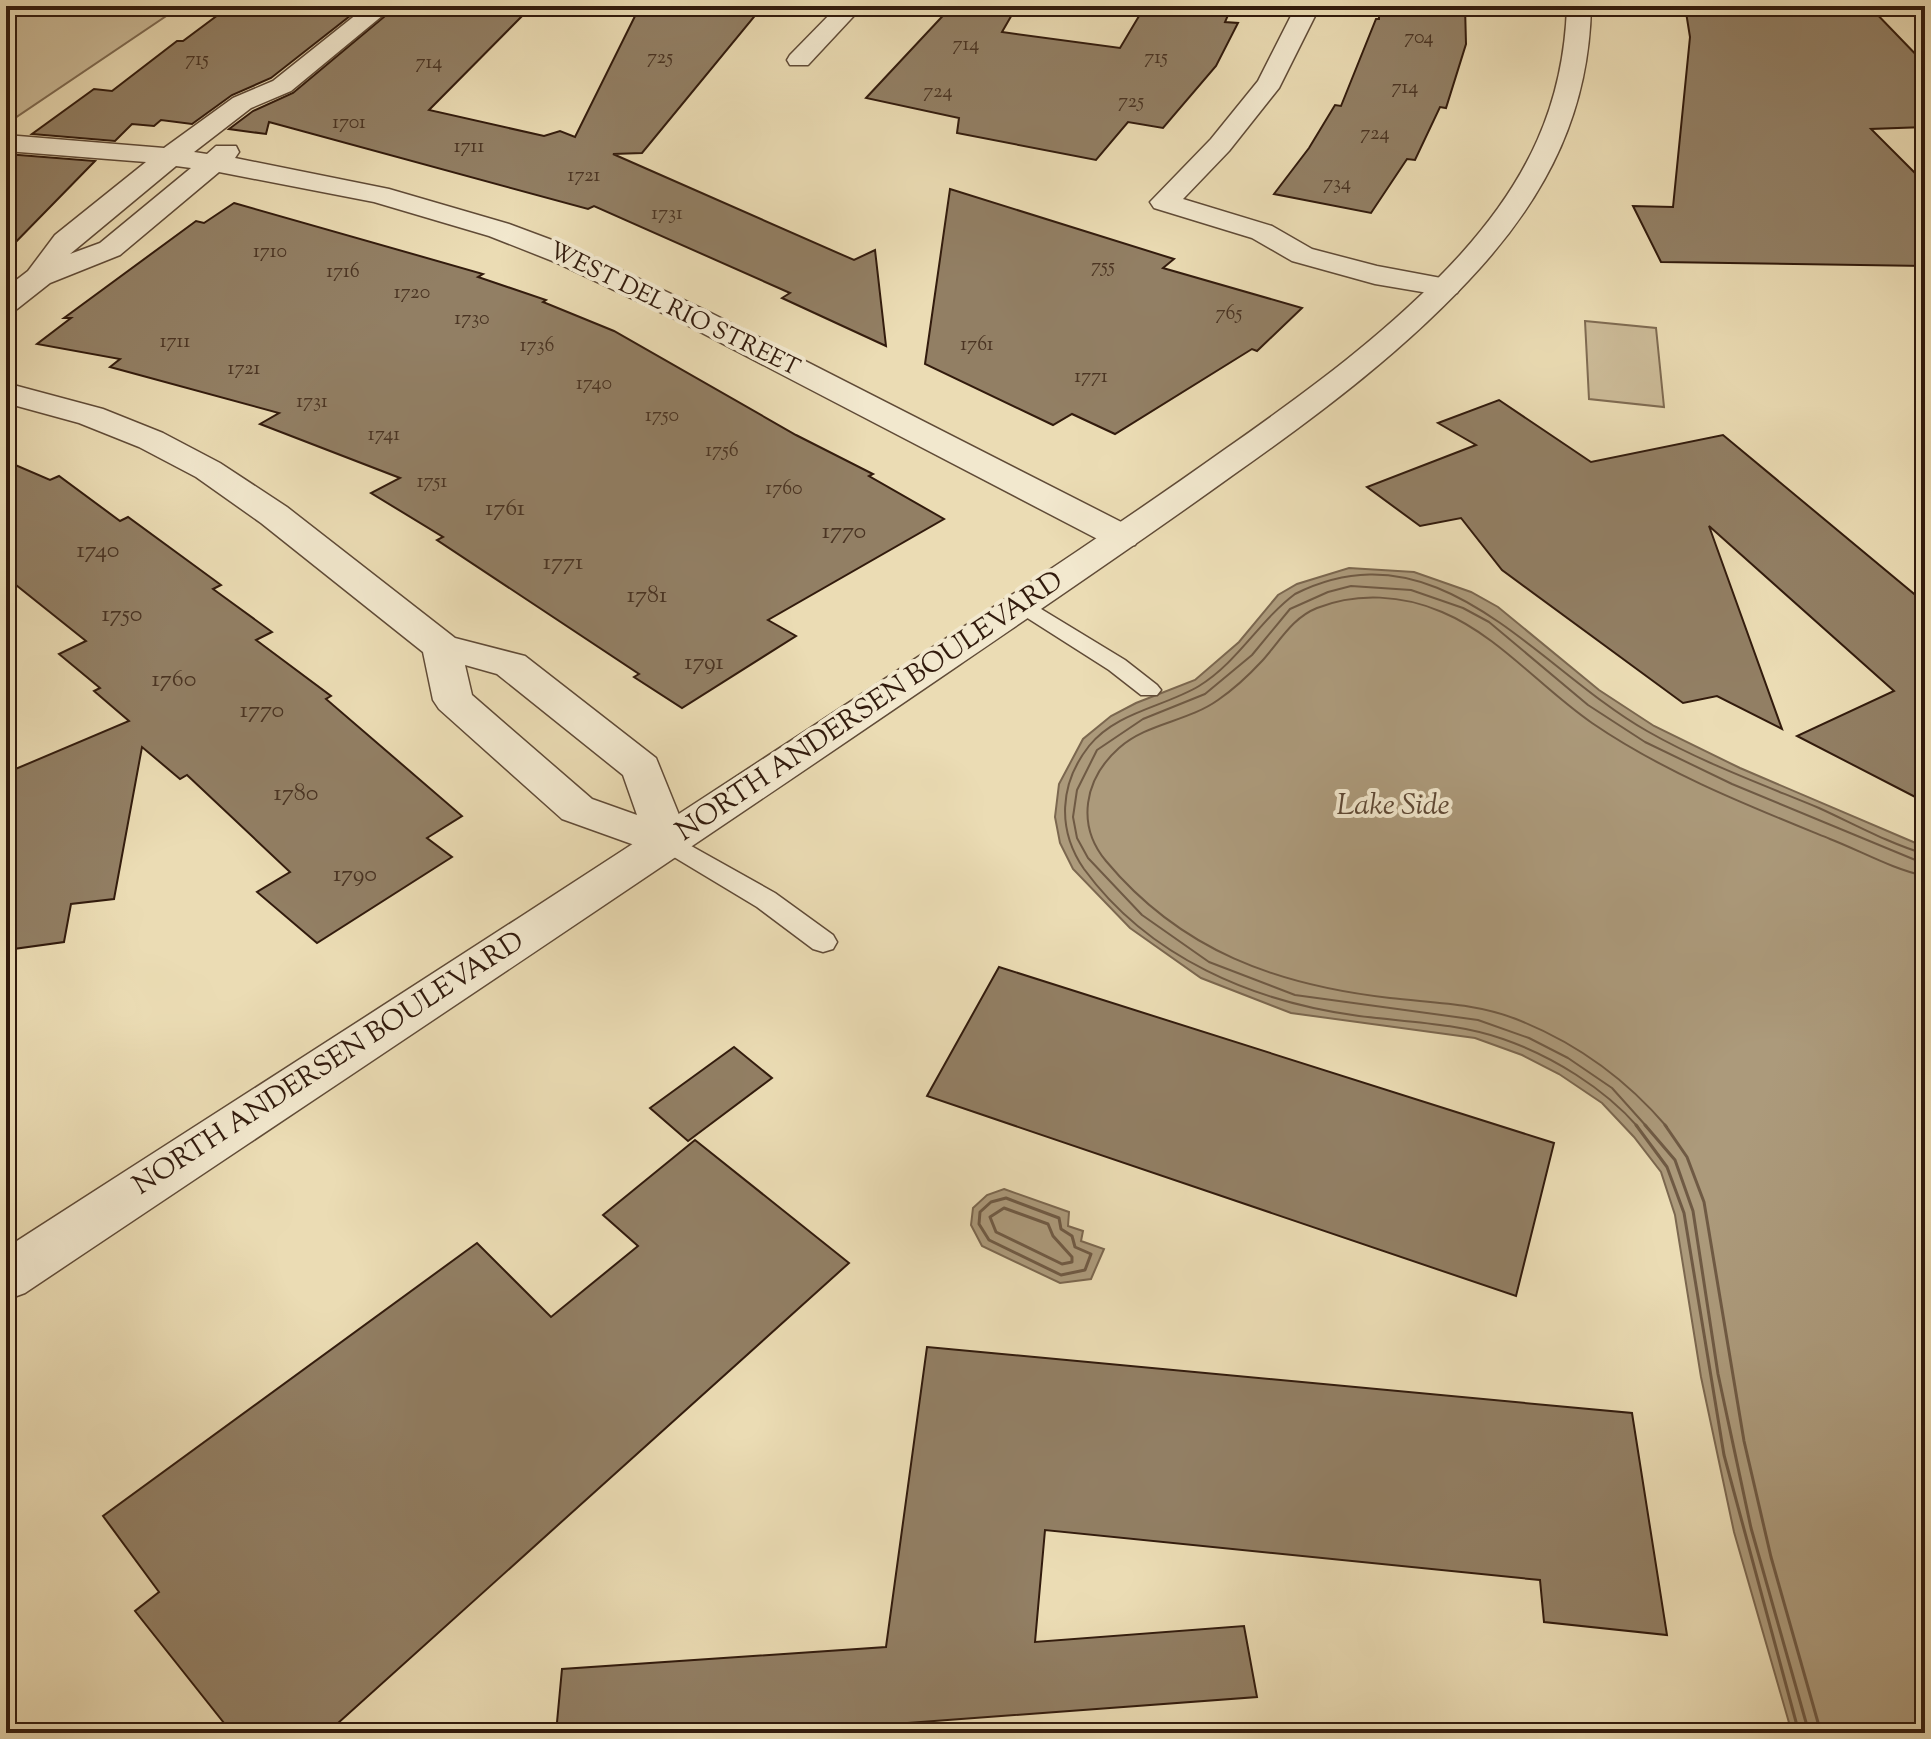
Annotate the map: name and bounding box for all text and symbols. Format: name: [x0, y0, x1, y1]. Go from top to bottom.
house number: 704: [1404, 24, 1434, 53]
house number: 714: [953, 31, 979, 60]
house number: 725: [647, 44, 673, 73]
house number: 715: [1144, 44, 1168, 73]
house number: 715: [185, 46, 209, 75]
house number: 714: [416, 49, 442, 78]
house number: 714: [1392, 74, 1418, 103]
house number: 724: [923, 78, 953, 107]
house number: 725: [1118, 88, 1144, 117]
house number: 1701: [332, 109, 366, 138]
house number: 724: [1360, 120, 1390, 149]
house number: 1711: [454, 133, 484, 162]
house number: 1721: [568, 162, 601, 191]
house number: 734: [1323, 170, 1351, 199]
house number: 1731: [651, 200, 683, 229]
street label: WEST DEL RIO STREET: [543, 234, 805, 386]
house number: 1710: [253, 238, 287, 267]
house number: 755: [1091, 253, 1115, 282]
house number: 1716: [326, 258, 360, 287]
house number: 1720: [394, 279, 430, 308]
house number: 765: [1216, 300, 1243, 329]
house number: 1730: [454, 305, 490, 334]
house number: 1711: [160, 328, 190, 357]
house number: 1761: [960, 331, 994, 360]
house number: 1736: [520, 332, 554, 361]
house number: 1721: [228, 355, 261, 384]
house number: 1771: [1074, 363, 1108, 392]
house number: 1740: [576, 370, 612, 399]
house number: 1731: [296, 388, 328, 417]
house number: 1750: [645, 402, 679, 431]
house number: 1741: [368, 421, 400, 450]
house number: 1756: [705, 437, 739, 466]
house number: 1751: [417, 468, 447, 497]
house number: 1760: [765, 475, 803, 504]
house number: 1761: [485, 492, 525, 526]
house number: 1770: [822, 515, 866, 549]
house number: 1740: [76, 534, 120, 568]
house number: 1771: [543, 546, 583, 580]
street label: NORTH ANDERSEN BOULEVARD: [668, 562, 1072, 852]
house number: 1781: [627, 579, 667, 613]
house number: 1750: [101, 598, 143, 632]
house number: 1791: [684, 646, 724, 680]
house number: 1760: [152, 663, 196, 697]
house number: 1770: [240, 694, 284, 728]
house number: 1780: [274, 777, 318, 811]
water label: Lake Side: [1336, 785, 1450, 828]
house number: 1790: [333, 858, 377, 892]
street label: NORTH ANDERSEN BOULEVARD: [126, 922, 532, 1206]

